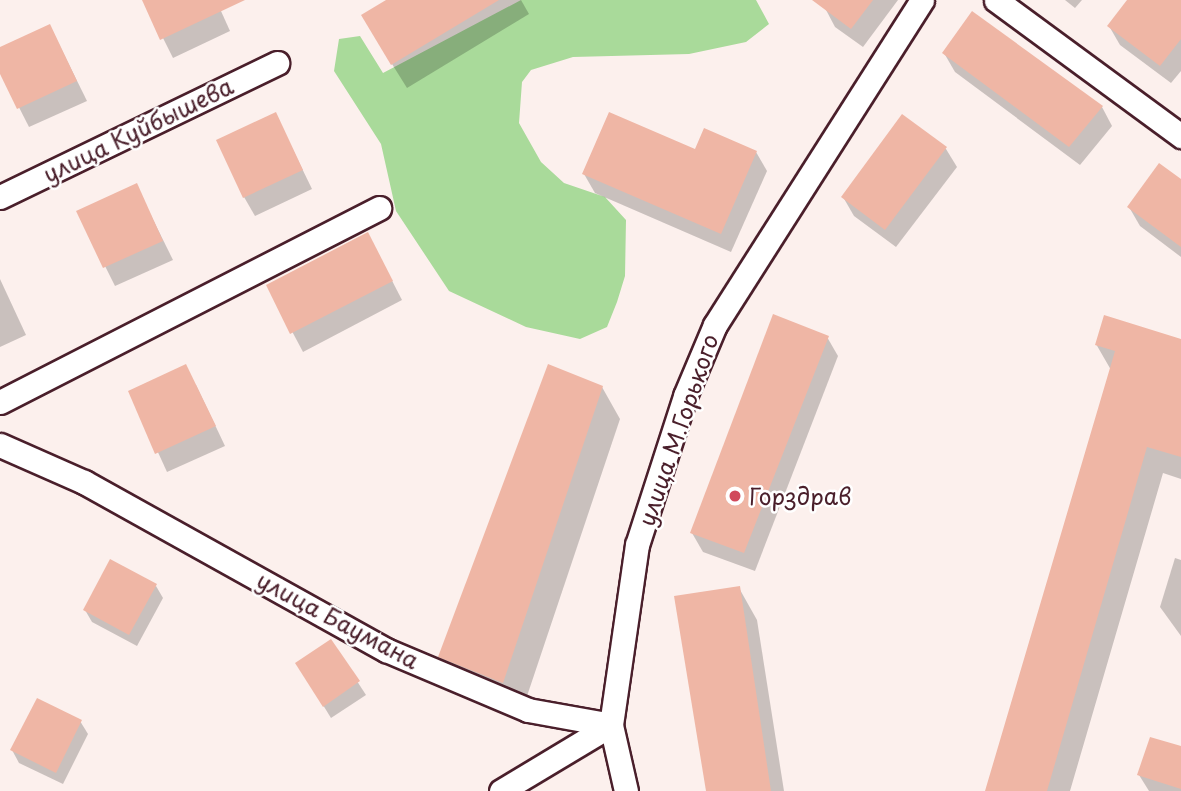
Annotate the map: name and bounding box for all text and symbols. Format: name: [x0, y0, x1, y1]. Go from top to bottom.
street label: улица Куйбышева: [38, 72, 238, 188]
street label: улица М.Горького: [632, 330, 724, 530]
place label: Горздрав: [749, 482, 851, 510]
marker: Горздрав: [727, 488, 743, 504]
street label: улица Баумана: [252, 566, 424, 674]

